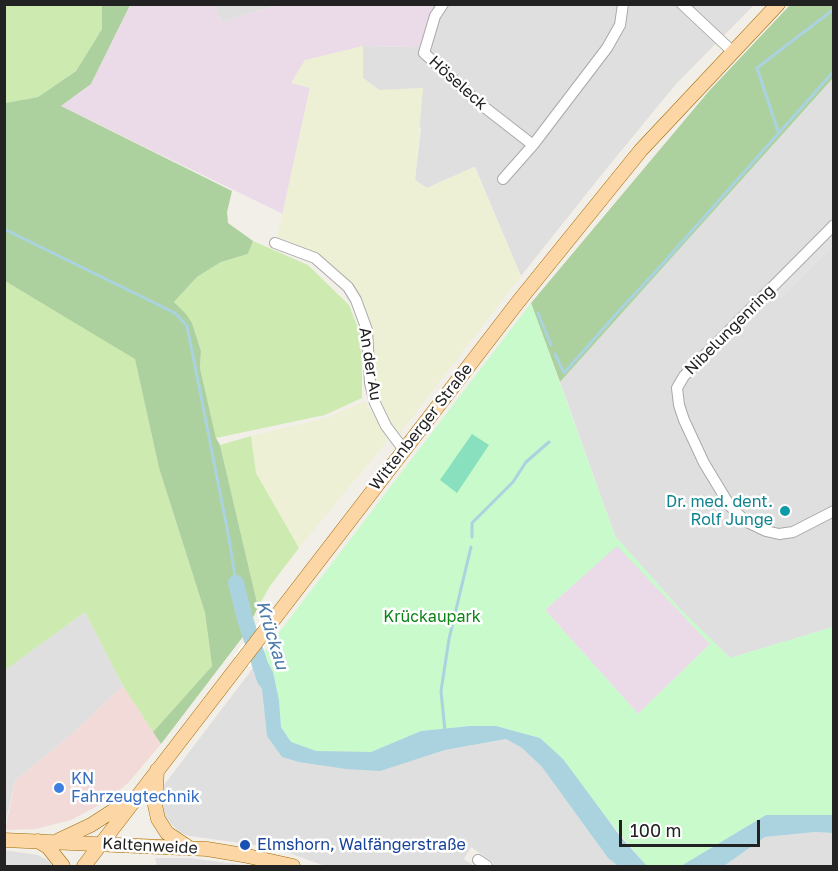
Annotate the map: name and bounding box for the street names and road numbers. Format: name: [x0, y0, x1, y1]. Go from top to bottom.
street label: Höseleck: [425, 52, 491, 114]
street label: Nibelungenring: [681, 281, 779, 379]
street label: An der Au: [355, 326, 385, 402]
street label: Wittenberger Straße: [365, 360, 477, 494]
street label: Kaltenweide: [102, 834, 198, 858]

